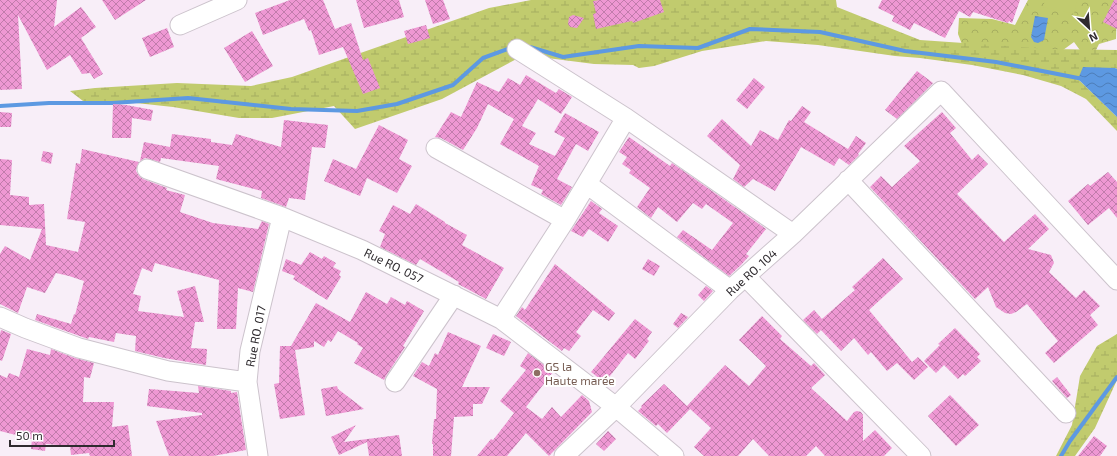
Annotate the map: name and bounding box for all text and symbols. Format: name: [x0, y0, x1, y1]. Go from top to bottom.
north arrow: [1069, 8, 1109, 48]
text: N: [1087, 30, 1100, 45]
street label: Rue RO. 057: [362, 245, 426, 285]
street label: Rue RO. 104: [723, 246, 779, 298]
street label: Rue RO. 017: [242, 304, 268, 368]
place label: GS la Haute marée: [545, 359, 615, 387]
marker: GS la Haute marée: [532, 368, 542, 378]
scale bar: [10, 422, 114, 448]
text: 50 m: [16, 428, 43, 442]

